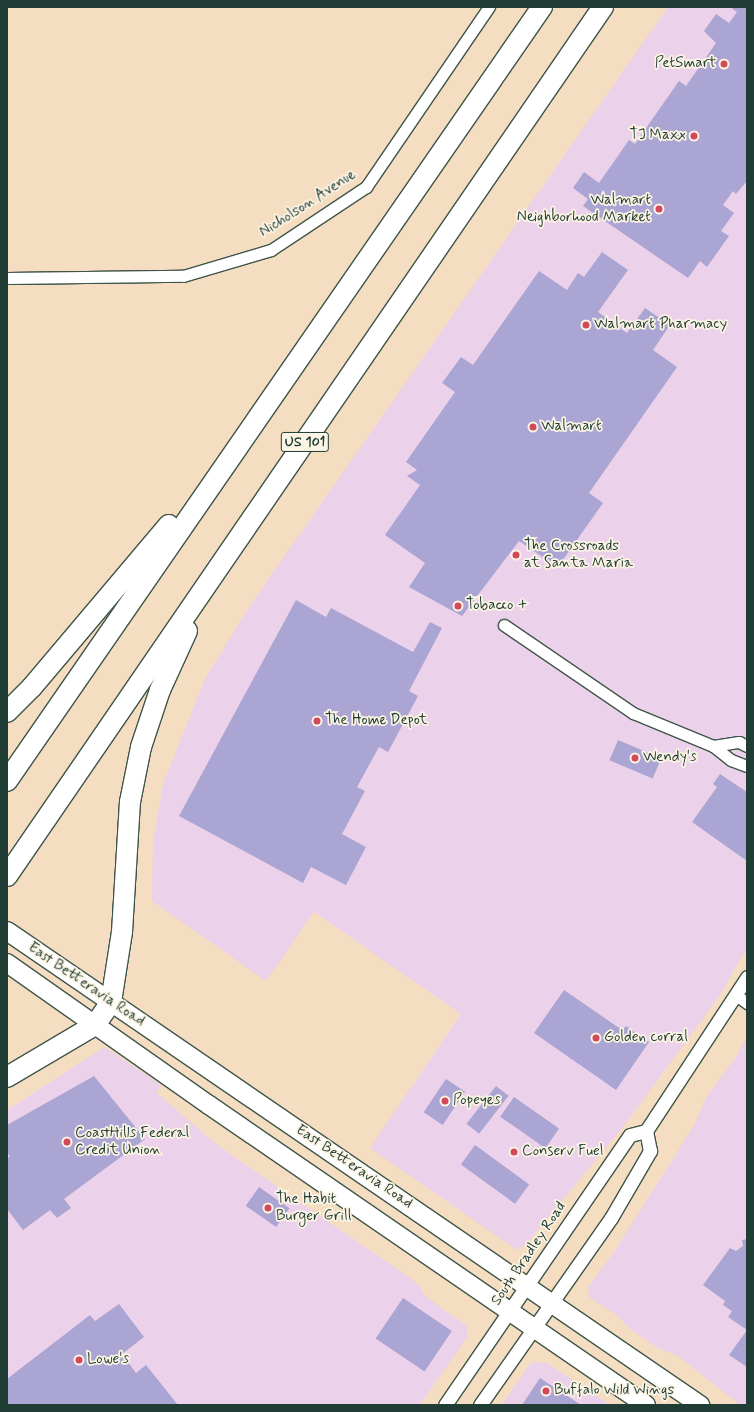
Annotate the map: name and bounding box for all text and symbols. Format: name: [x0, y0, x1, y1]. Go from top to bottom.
place label: PetSmart: [655, 55, 716, 73]
marker: PetSmart: [719, 59, 729, 69]
place label: TJ Maxx: [629, 127, 686, 145]
marker: TJ Maxx: [689, 131, 699, 141]
street label: Nicholson Avenue: [255, 165, 361, 243]
place label: Walmart Neighborhood Market: [515, 191, 651, 226]
marker: Walmart Neighborhood Market: [654, 204, 664, 214]
place label: Walmart Pharmacy: [594, 316, 723, 334]
marker: Walmart Pharmacy: [581, 320, 591, 330]
place label: Walmart: [541, 418, 602, 436]
marker: Walmart: [528, 422, 538, 432]
road number: US 101: [280, 430, 330, 454]
place label: The Crossroads at Santa Maria: [524, 537, 626, 572]
marker: The Crossroads at Santa Maria: [511, 550, 521, 560]
place label: Tobacco +: [466, 597, 527, 615]
marker: Tobacco +: [453, 601, 463, 611]
place label: The Home Depot: [325, 712, 429, 730]
marker: The Home Depot: [312, 716, 322, 726]
place label: Wendy's: [643, 749, 697, 767]
marker: Wendy's: [630, 753, 640, 763]
street label: East Betteravia Road: [25, 940, 147, 1030]
place label: Golden corral: [604, 1029, 686, 1047]
marker: Golden corral: [591, 1033, 601, 1043]
place label: Popeyes: [453, 1092, 500, 1110]
marker: Popeyes: [440, 1096, 450, 1106]
street label: East Betteravia Road: [293, 1122, 415, 1212]
place label: CoastHills Federal Credit Union: [75, 1124, 189, 1159]
marker: CoastHills Federal Credit Union: [62, 1137, 72, 1147]
place label: Conserv Fuel: [522, 1143, 603, 1161]
marker: Conserv Fuel: [509, 1147, 519, 1157]
place label: The Habit Burger Grill: [276, 1190, 350, 1225]
street label: South Bradley Road: [488, 1199, 570, 1309]
marker: The Habit Burger Grill: [263, 1203, 273, 1213]
place label: Lowe's: [87, 1351, 129, 1369]
marker: Lowe's: [74, 1355, 84, 1365]
place label: Buffalo Wild Wings: [554, 1382, 675, 1400]
marker: Buffalo Wild Wings: [541, 1386, 551, 1396]

